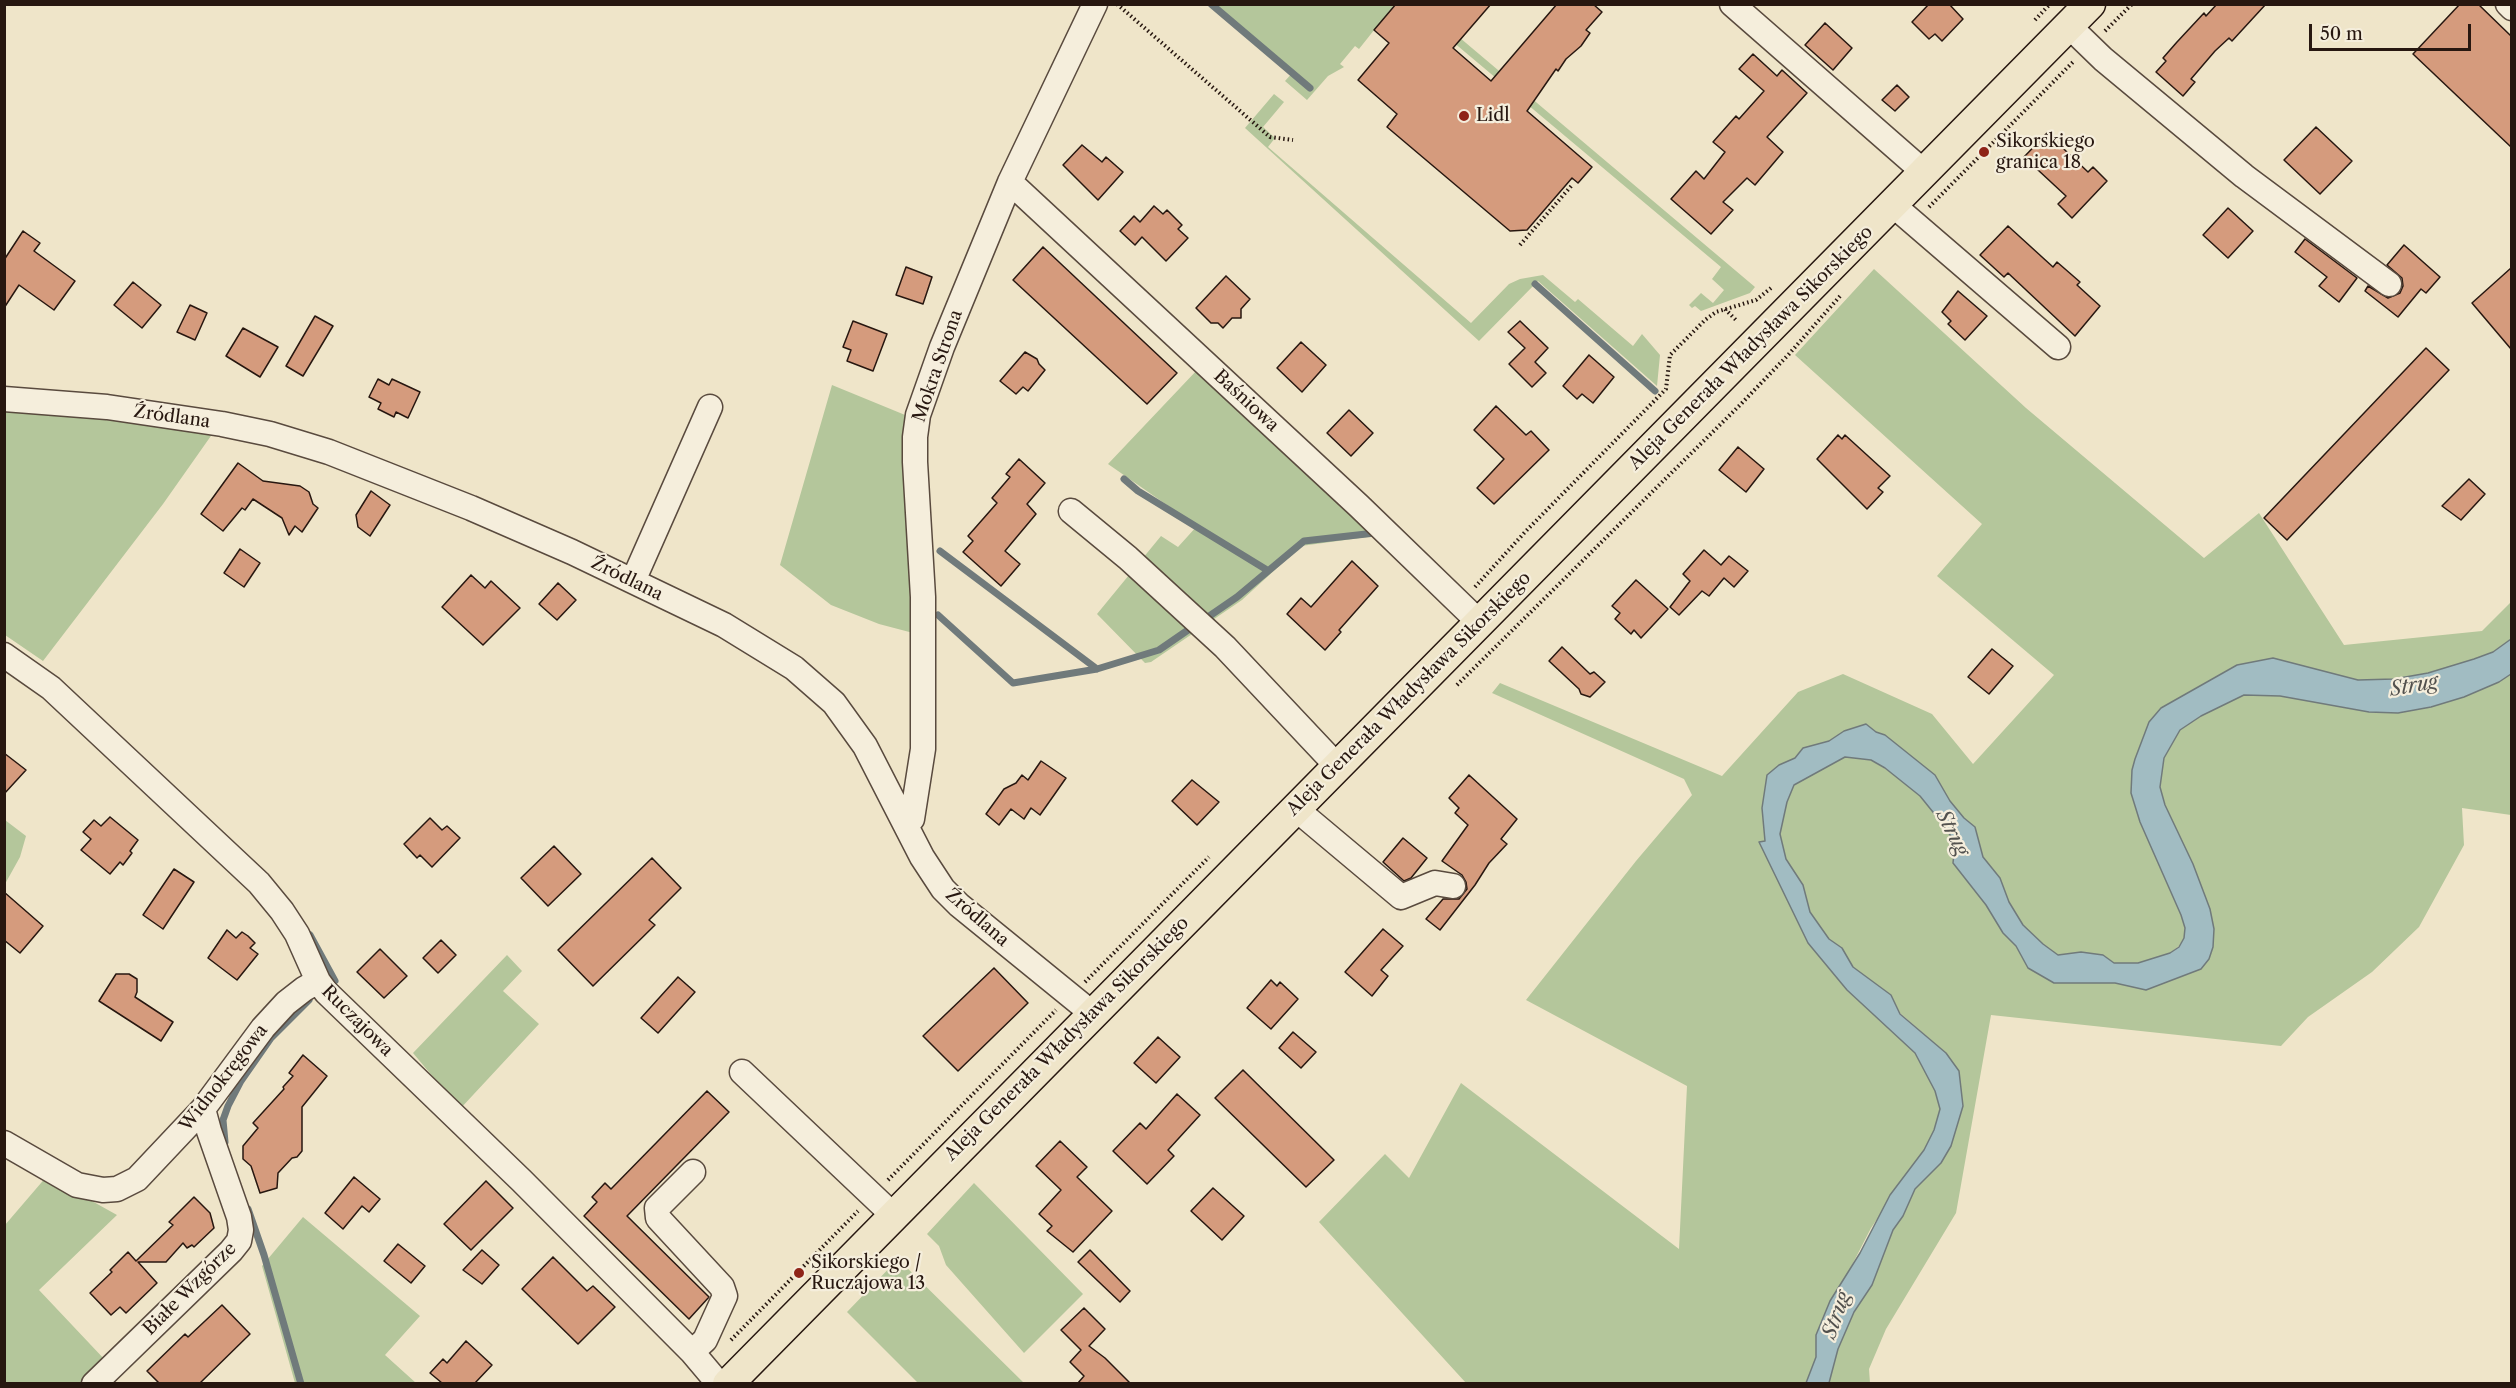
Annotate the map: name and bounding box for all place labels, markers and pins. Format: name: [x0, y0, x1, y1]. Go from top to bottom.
place label: Lidl: [1476, 105, 1510, 127]
marker: Lidl: [1457, 109, 1471, 123]
place label: Sikorskiego granica 18: [1996, 131, 2095, 174]
marker: Sikorskiego granica 18: [1977, 145, 1991, 159]
place label: Sikorskiego / Ruczajowa 13: [811, 1252, 925, 1294]
marker: Sikorskiego / Ruczajowa 13: [792, 1266, 806, 1280]

